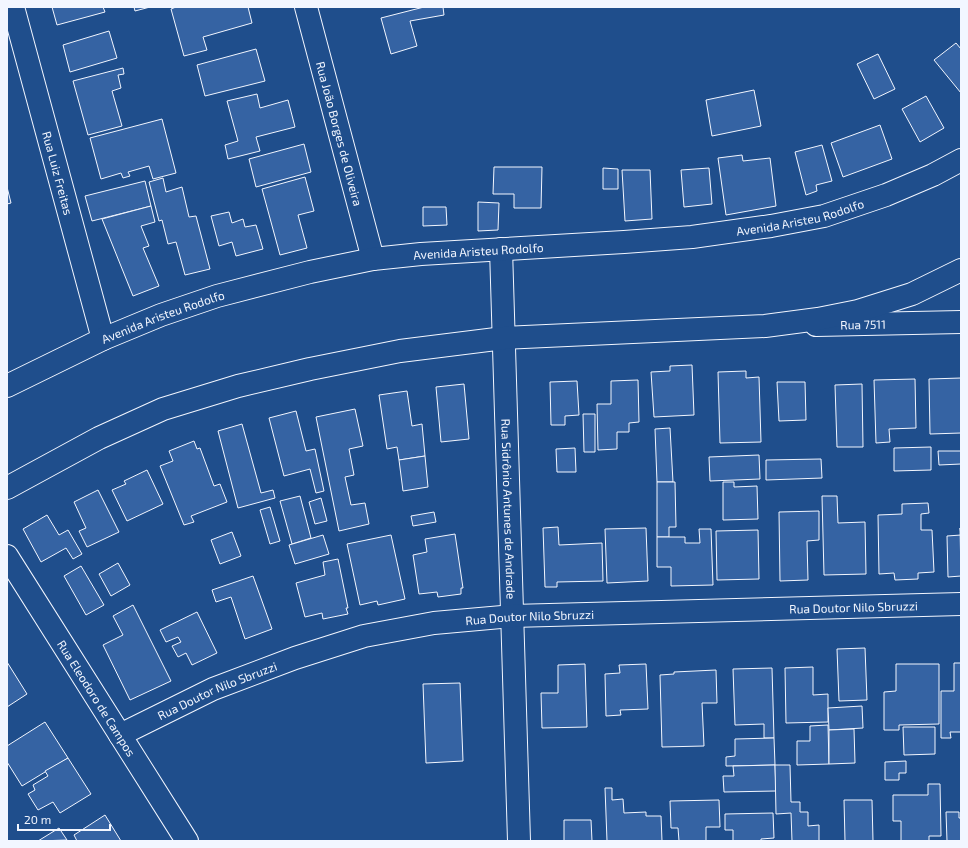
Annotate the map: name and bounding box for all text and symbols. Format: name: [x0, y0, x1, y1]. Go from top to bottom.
street label: Rua João Borges de Oliveira: [314, 60, 366, 207]
street label: Rua Luiz Freitas: [40, 130, 76, 216]
street label: Avenida Aristeu Rodolfo: [735, 196, 866, 238]
street label: Avenida Aristeu Rodolfo: [413, 240, 544, 262]
street label: Avenida Aristeu Rodolfo: [99, 287, 226, 346]
street label: Rua 7511: [840, 317, 886, 331]
street label: Rua Sidrônio Antunes de Andrade: [499, 418, 519, 599]
street label: Rua Doutor Nilo Sbruzzi: [789, 598, 918, 616]
street label: Rua Doutor Nilo Sbruzzi: [465, 607, 594, 627]
street label: Rua Eleodoro de Campos: [55, 637, 139, 759]
street label: Rua Doutor Nilo Sbruzzi: [155, 659, 279, 722]
scale bar: [18, 806, 110, 832]
text: 20 m: [24, 812, 51, 826]

